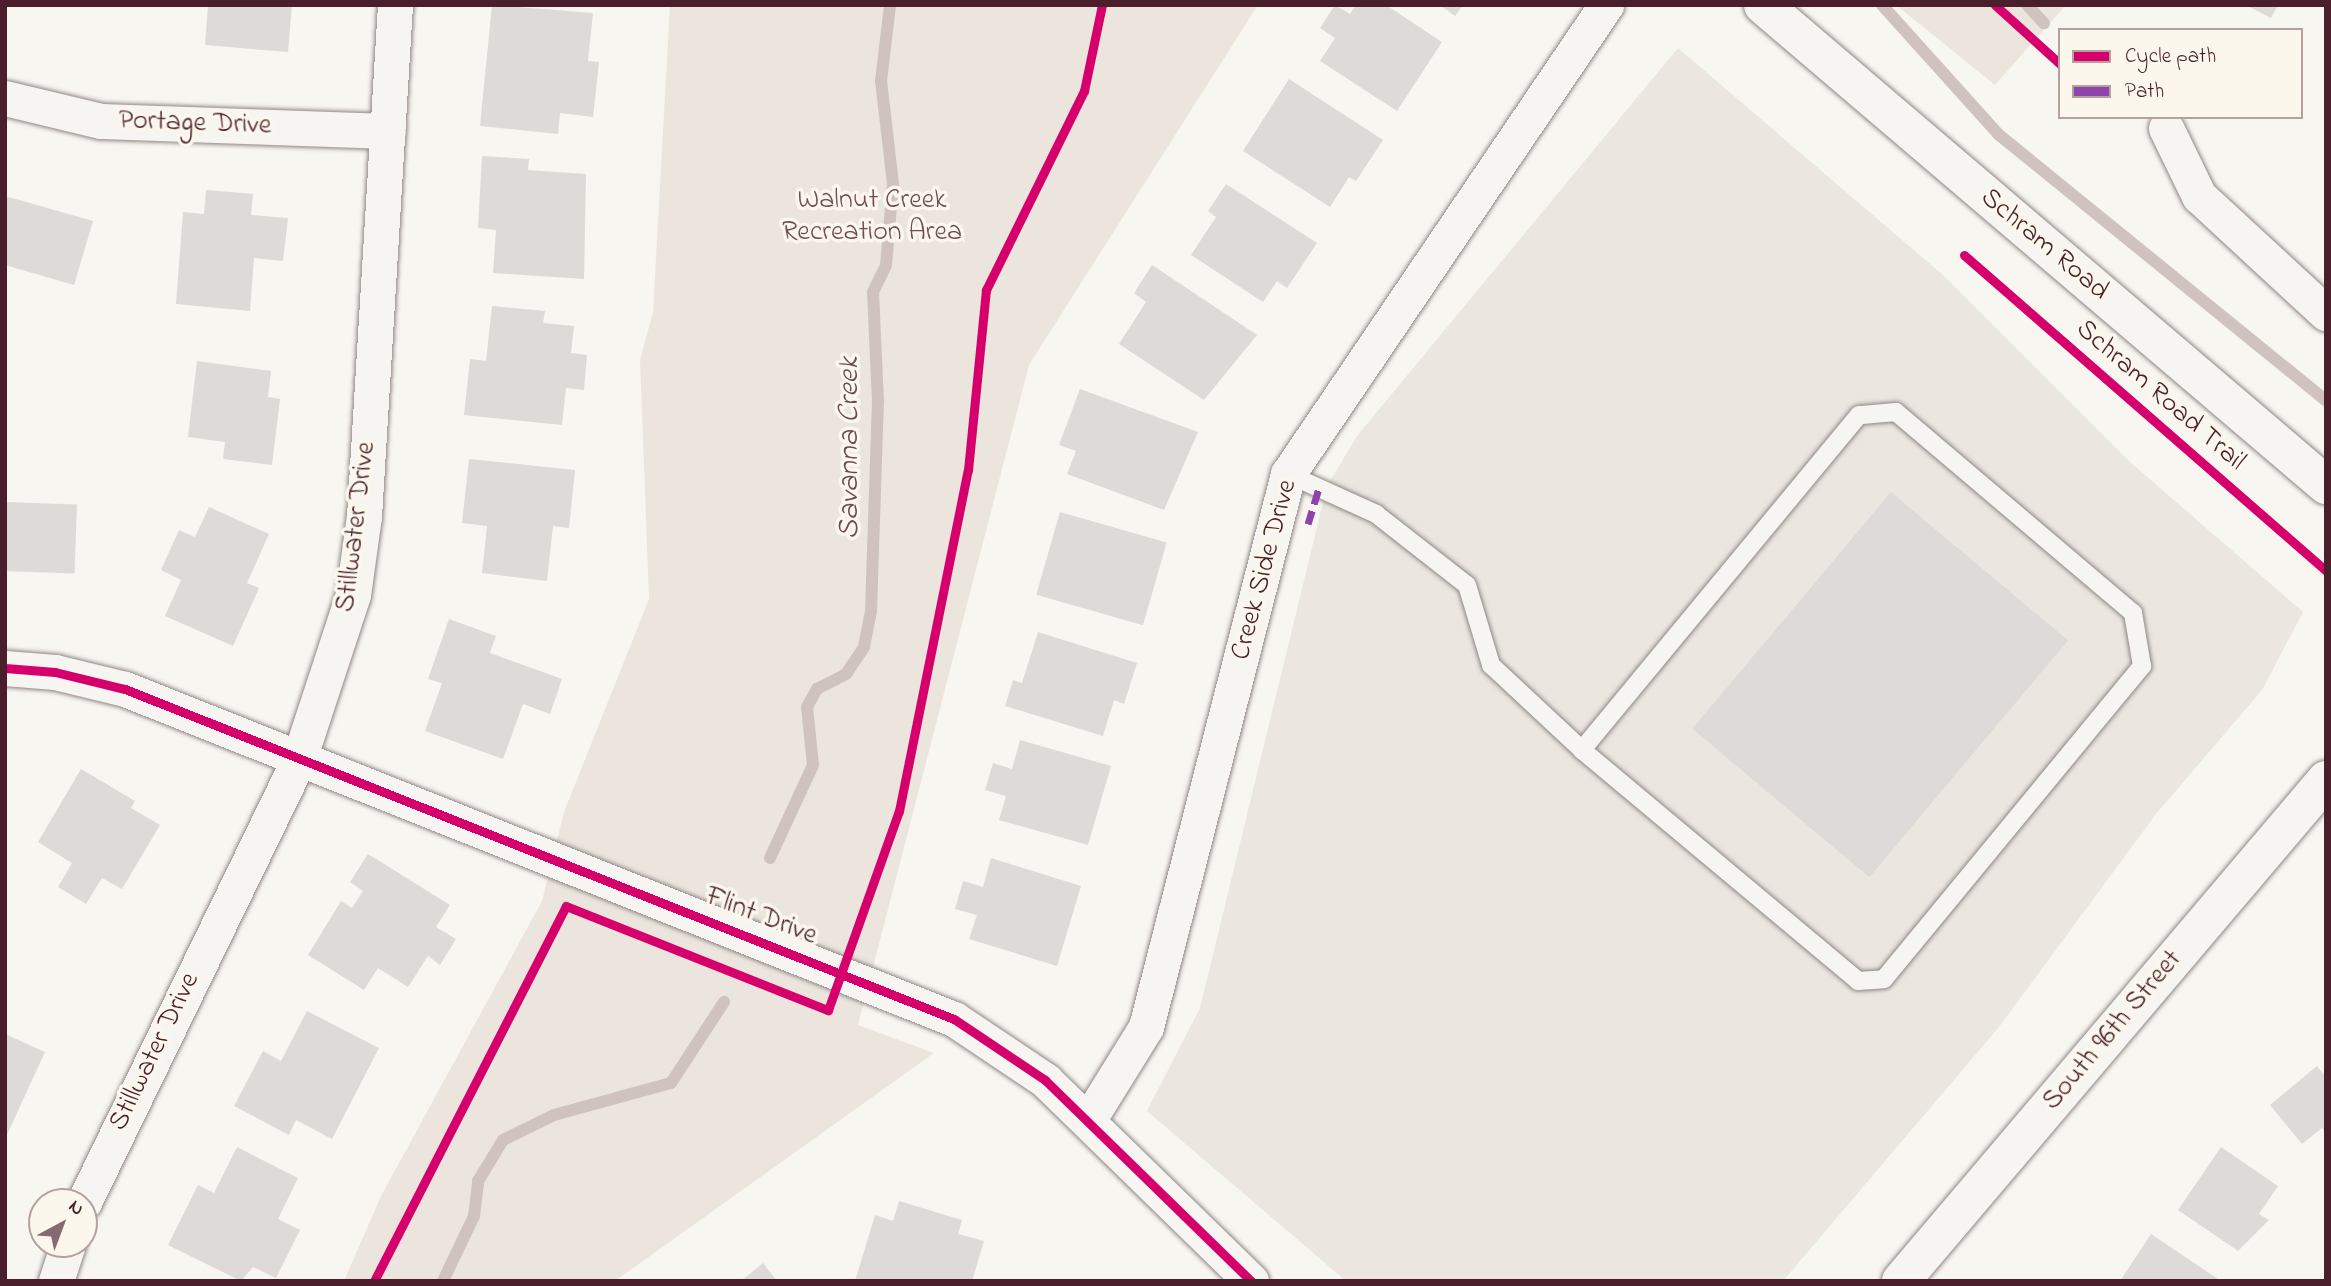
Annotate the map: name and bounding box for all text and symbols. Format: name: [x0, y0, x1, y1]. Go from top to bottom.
legend: [2058, 28, 2303, 119]
text: Cycle path: [2125, 42, 2216, 72]
text: Path: [2125, 77, 2164, 107]
street label: Portage Drive: [118, 105, 272, 143]
street label: Schram Road: [1973, 182, 2115, 308]
park label: Walnut Creek Recreation Area: [782, 184, 962, 250]
street label: Schram Road Trail: [2068, 313, 2252, 479]
water label: Savanna Creek: [832, 357, 868, 539]
street label: Stillwater Drive: [330, 440, 384, 614]
street label: Creek Side Drive: [1225, 476, 1305, 664]
street label: Flint Drive: [701, 880, 821, 954]
street label: South 96th Street: [2036, 944, 2190, 1118]
street label: Stillwater Drive: [102, 968, 208, 1136]
north arrow: [28, 1188, 98, 1258]
text: N: [62, 1194, 89, 1223]

